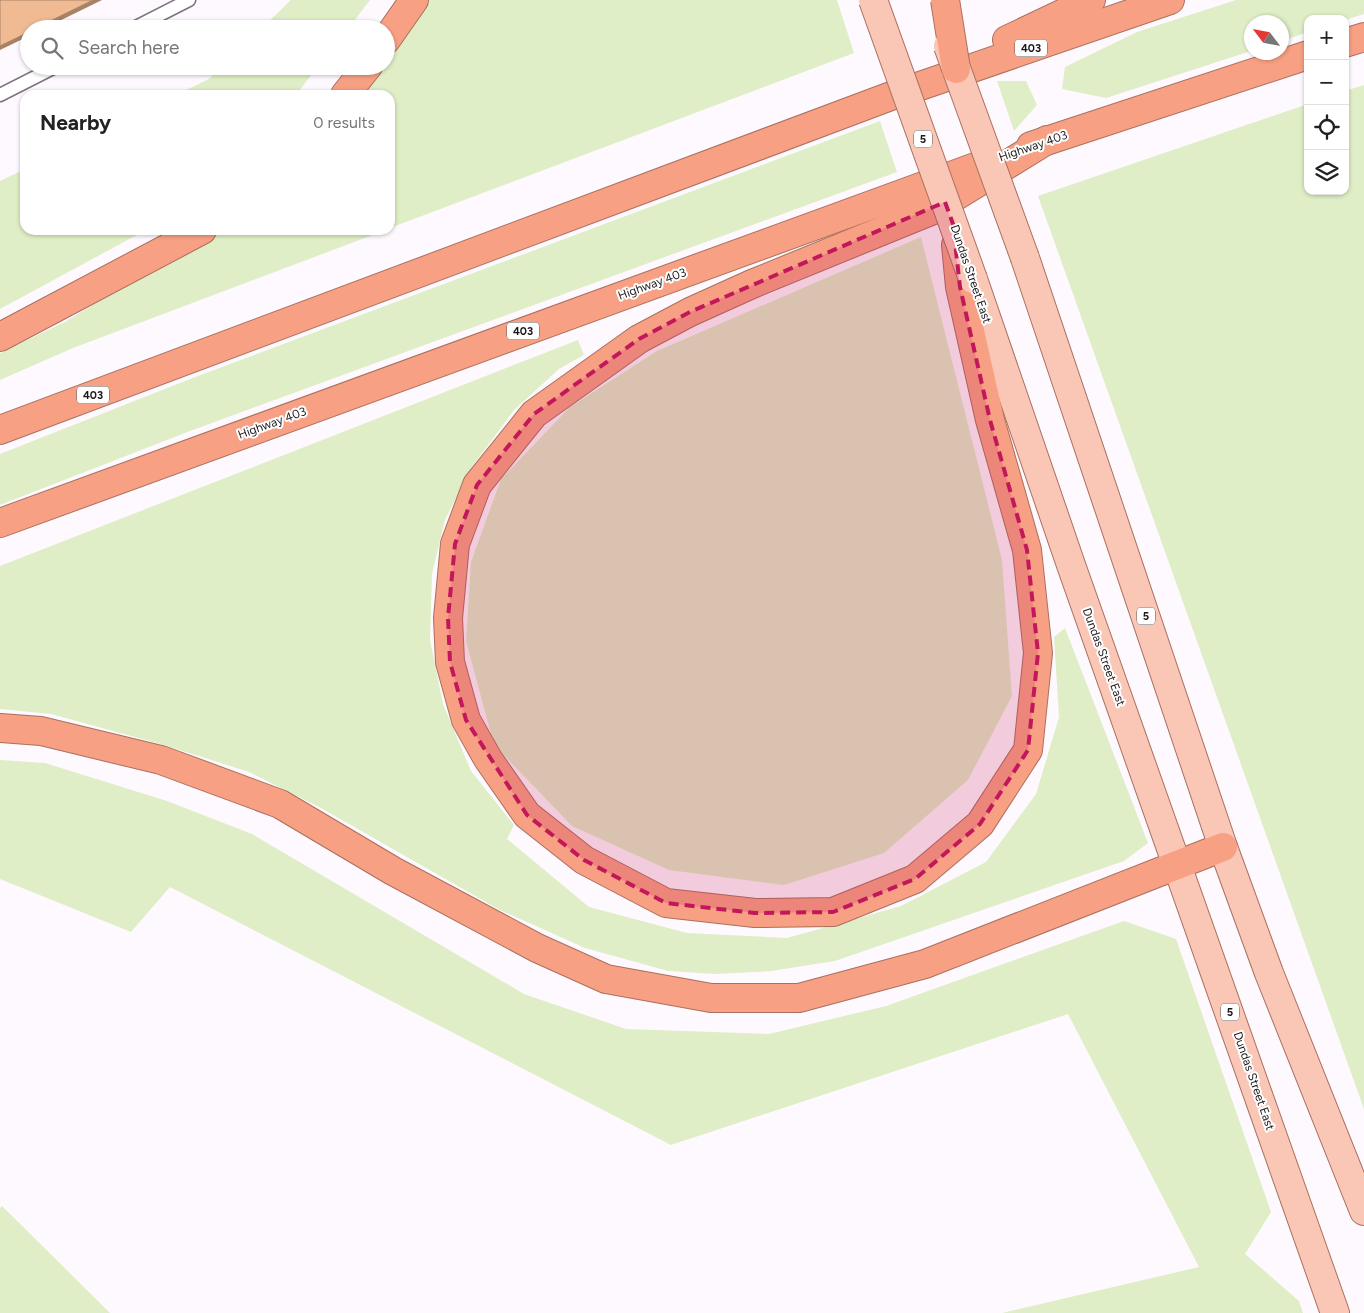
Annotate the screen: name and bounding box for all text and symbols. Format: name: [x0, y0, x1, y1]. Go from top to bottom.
north arrow: [1244, 15, 1289, 60]
map controls: [1304, 15, 1349, 195]
button: +: [1304, 15, 1349, 60]
search box: [20, 20, 395, 75]
icon: search: [38, 34, 66, 62]
text: Search here: [78, 36, 180, 59]
road number: 403: [1015, 40, 1047, 56]
button: −: [1304, 60, 1349, 105]
button: locate: [1304, 105, 1349, 150]
text: Nearby: [40, 110, 111, 135]
text: 0 results: [313, 113, 375, 132]
street label: Highway 403: [997, 128, 1069, 164]
road number: 5: [914, 130, 932, 148]
button: layers: [1304, 150, 1349, 195]
street label: Dundas Street East: [948, 223, 995, 326]
street label: Highway 403: [616, 265, 688, 303]
road number: 403: [507, 322, 539, 340]
road number: 403: [77, 386, 109, 404]
street label: Highway 403: [236, 404, 308, 442]
street label: Dundas Street East: [1080, 606, 1128, 708]
road number: 5: [1137, 608, 1155, 624]
road number: 5: [1221, 1004, 1239, 1020]
street label: Dundas Street East: [1231, 1030, 1278, 1133]

